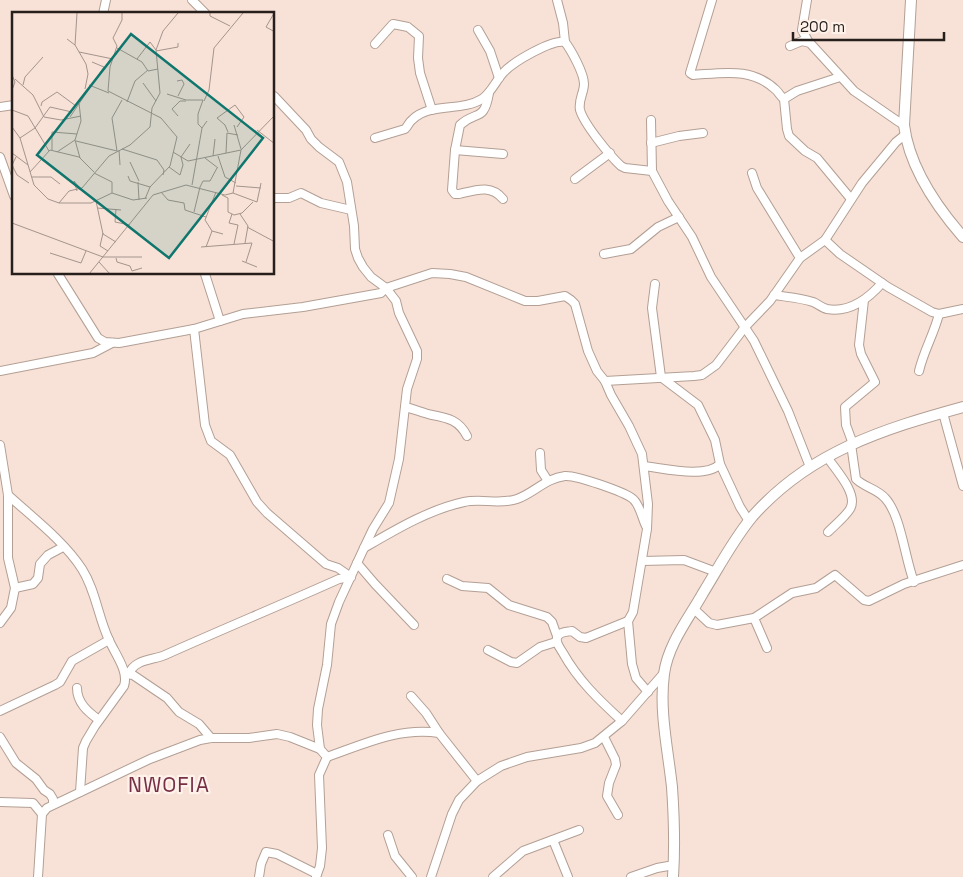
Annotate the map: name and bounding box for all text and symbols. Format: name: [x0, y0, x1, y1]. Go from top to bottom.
scale bar: [793, 10, 944, 42]
inset map: [12, 12, 275, 275]
text: 200 m: [800, 17, 845, 36]
district label: NWOFIA: [128, 771, 210, 798]

